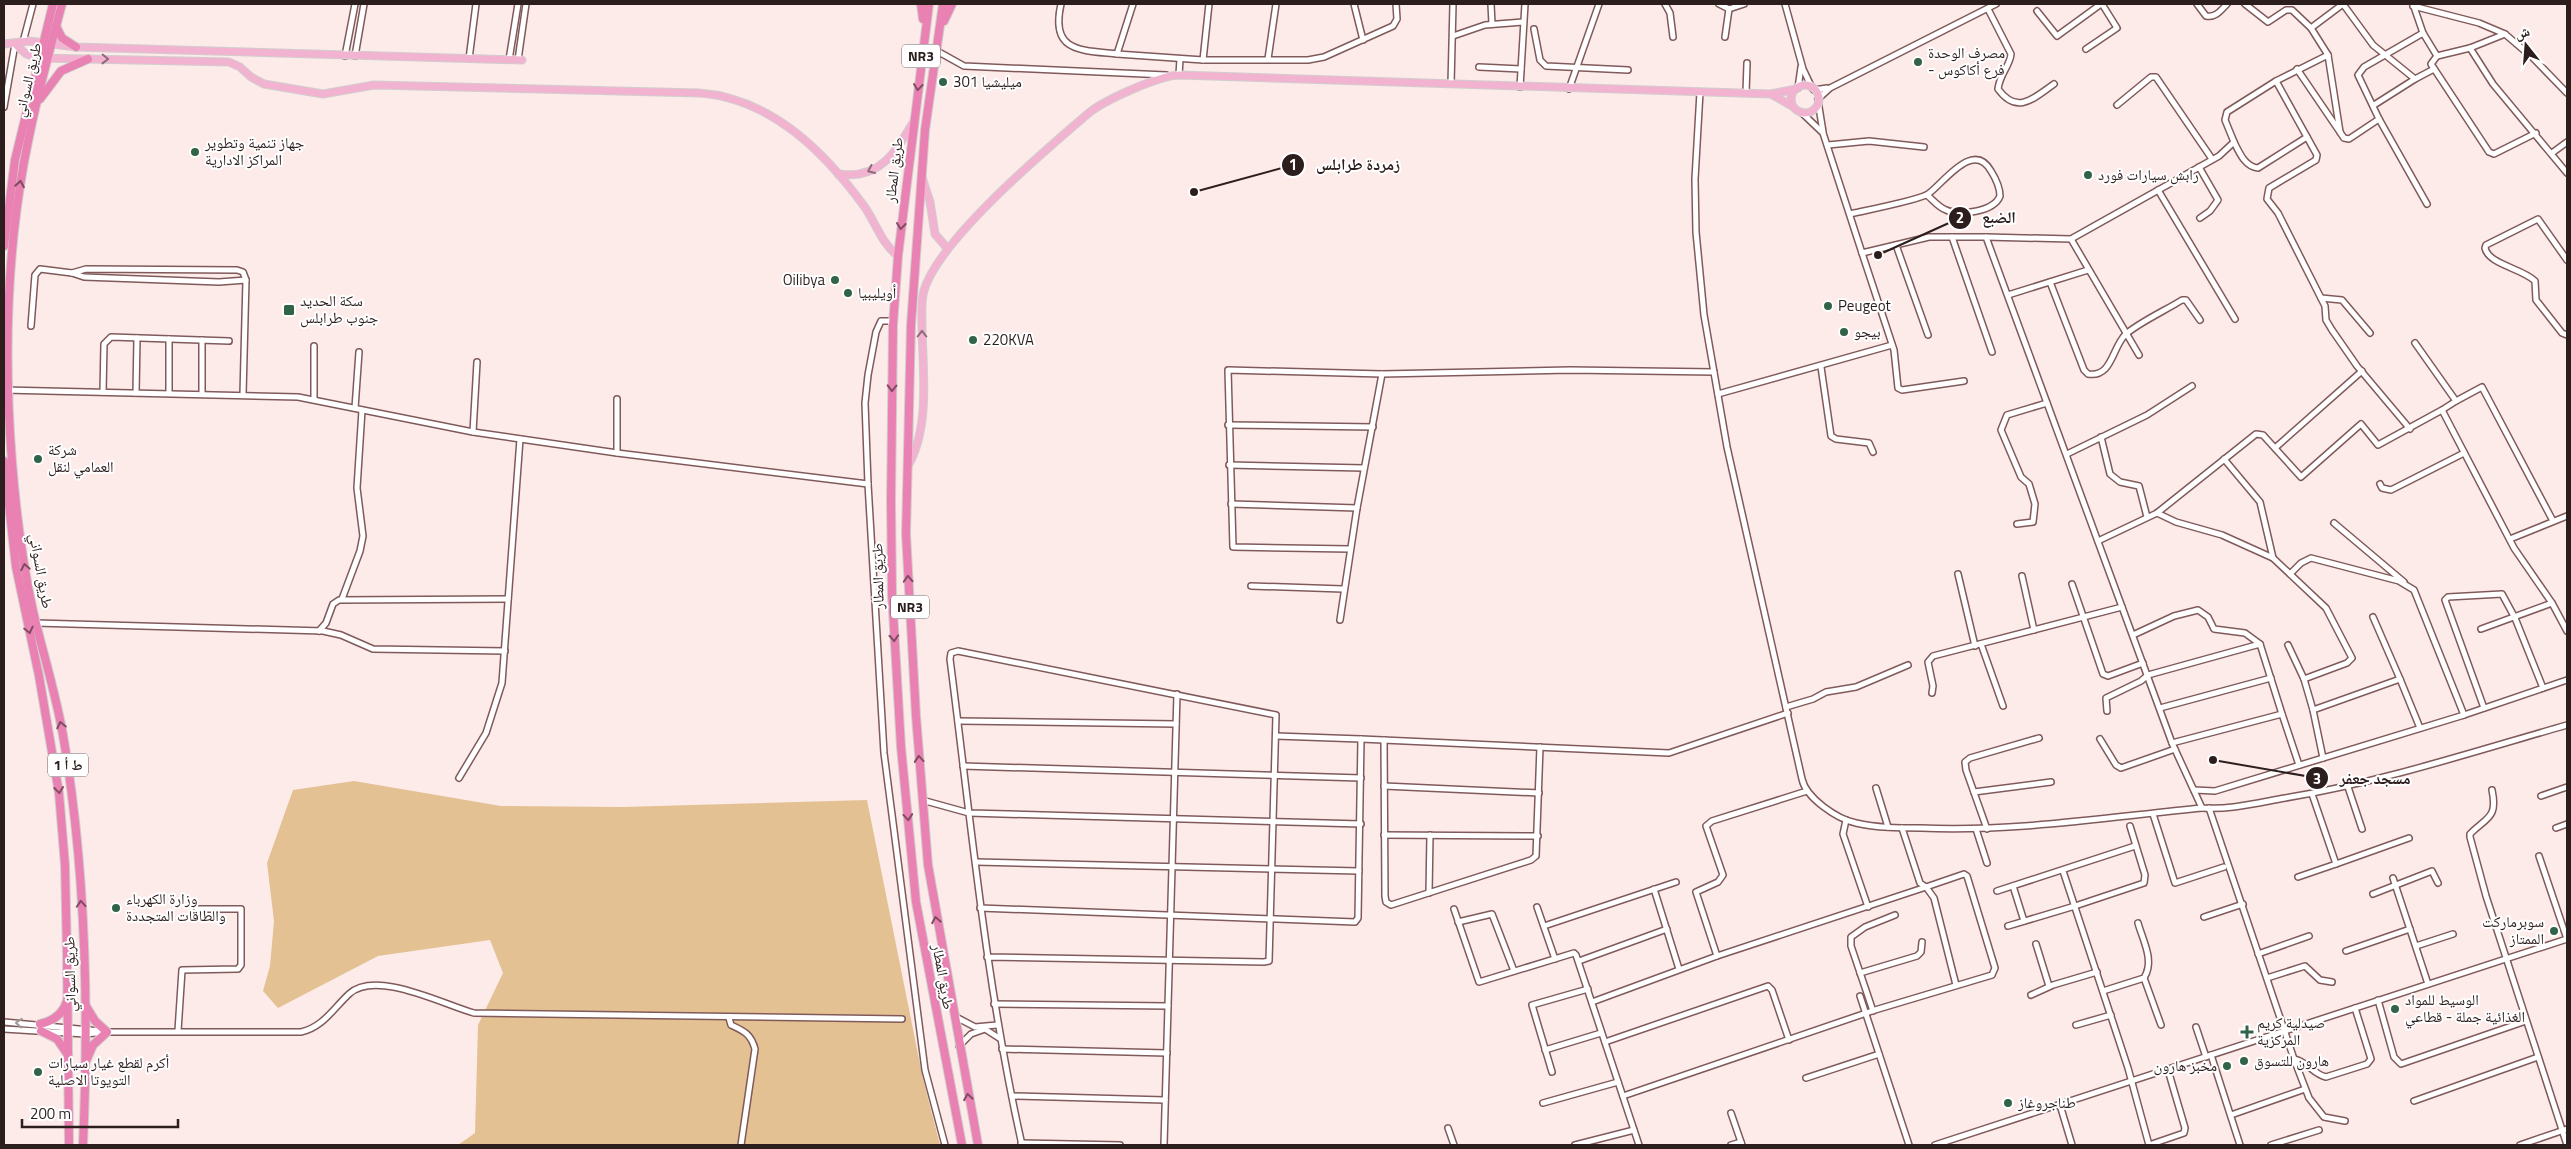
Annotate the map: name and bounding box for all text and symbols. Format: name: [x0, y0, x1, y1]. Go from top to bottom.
north arrow: [2501, 20, 2551, 70]
text: ش: [2512, 20, 2532, 44]
street label: طريق السواني: [8, 40, 48, 120]
place label: مصرف الوحدة - فرع أكاكوس: [1928, 41, 2005, 81]
road number: NR3: [902, 44, 940, 68]
one-way arrow: [102, 54, 110, 64]
marker: مصرف الوحدة - فرع أكاكوس: [1912, 56, 1924, 68]
place label: ميليشيا 301: [953, 70, 1022, 93]
marker: ميليشيا 301: [937, 76, 949, 88]
one-way arrow: [913, 83, 924, 91]
place label: جهاز تنمية وتطوير المراكز الادارية: [204, 131, 305, 171]
street label: طريق المطار: [878, 136, 909, 205]
marker: جهاز تنمية وتطوير المراكز الادارية: [189, 146, 201, 158]
callout: زمردة طرابلس: [1281, 149, 1410, 180]
text: زمردة طرابلس: [1316, 152, 1400, 176]
text: 1: [1289, 153, 1297, 176]
one-way arrow: [867, 163, 876, 174]
place label: رابش سيارات فورد: [2098, 163, 2199, 186]
marker: رابش سيارات فورد: [2082, 169, 2094, 181]
one-way arrow: [15, 180, 25, 189]
callout: الضبع: [1947, 202, 2026, 233]
text: الضبع: [1982, 205, 2016, 229]
text: 2: [1956, 206, 1964, 229]
one-way arrow: [896, 222, 907, 230]
place label: Oilibya: [783, 268, 825, 291]
marker: Oilibya: [829, 274, 841, 286]
place label: أويليبيا: [858, 281, 897, 304]
marker: أويليبيا: [842, 287, 854, 299]
place label: سكة الحديد جنوب طرابلس: [300, 289, 379, 329]
place label: Peugeot: [1838, 294, 1892, 317]
marker: Peugeot: [1822, 300, 1834, 312]
marker: سكة الحديد جنوب طرابلس: [282, 303, 296, 317]
place label: بيجو: [1854, 320, 1881, 343]
marker: بيجو: [1838, 326, 1850, 338]
place label: 220KVA: [983, 328, 1034, 351]
one-way arrow: [917, 330, 927, 338]
marker: 220KVA: [967, 334, 979, 346]
one-way arrow: [887, 384, 897, 392]
place label: شركة العمامي لنقل: [48, 438, 114, 479]
marker: شركة العمامي لنقل: [32, 453, 44, 465]
street label: طريق السواني: [23, 532, 59, 610]
street label: طريق المطار: [865, 543, 890, 610]
one-way arrow: [20, 563, 30, 571]
one-way arrow: [903, 575, 914, 583]
road number: NR3: [891, 596, 929, 618]
one-way arrow: [23, 626, 33, 635]
one-way arrow: [889, 634, 899, 642]
one-way arrow: [56, 721, 67, 730]
road number: ط أ 1: [48, 754, 88, 776]
one-way arrow: [914, 754, 925, 762]
callout: مسجد جعفر: [2305, 763, 2421, 794]
text: مسجد جعفر: [2339, 766, 2410, 790]
text: 3: [2313, 767, 2321, 790]
one-way arrow: [53, 786, 63, 794]
one-way arrow: [902, 814, 913, 822]
place label: وزارة الكهرباء والطاقات المتجددة: [126, 887, 226, 927]
one-way arrow: [76, 900, 87, 908]
marker: وزارة الكهرباء والطاقات المتجددة: [110, 902, 122, 914]
place label: سوبرماركت الممتاز: [2482, 910, 2544, 950]
one-way arrow: [932, 916, 942, 925]
marker: سوبرماركت الممتاز: [2548, 925, 2560, 937]
street label: طريق السواني: [57, 936, 82, 1012]
street label: طريق المطار: [926, 941, 961, 1011]
place label: الوسيط للمواد الغذائية جملة - قطاعي: [2405, 988, 2525, 1029]
marker: الوسيط للمواد الغذائية جملة - قطاعي: [2389, 1003, 2401, 1015]
place label: صيدلية كريم المركزية: [2257, 1011, 2325, 1051]
one-way arrow: [15, 1017, 23, 1028]
marker: صيدلية كريم المركزية: [2241, 1026, 2253, 1038]
place label: هارون للتسوق: [2254, 1049, 2329, 1072]
place label: أكرم لقطع غيار سيارات التويوتا الاصلية: [48, 1051, 169, 1091]
place label: مخبز هارون: [2153, 1054, 2217, 1077]
marker: هارون للتسوق: [2238, 1055, 2250, 1067]
marker: مخبز هارون: [2221, 1060, 2233, 1072]
marker: أكرم لقطع غيار سيارات التويوتا الاصلية: [32, 1066, 44, 1078]
place label: طناجروغاز: [2017, 1091, 2076, 1114]
one-way arrow: [964, 1093, 974, 1102]
scale bar: [22, 1096, 179, 1128]
marker: طناجروغاز: [2002, 1097, 2014, 1109]
text: 200 m: [30, 1102, 71, 1125]

